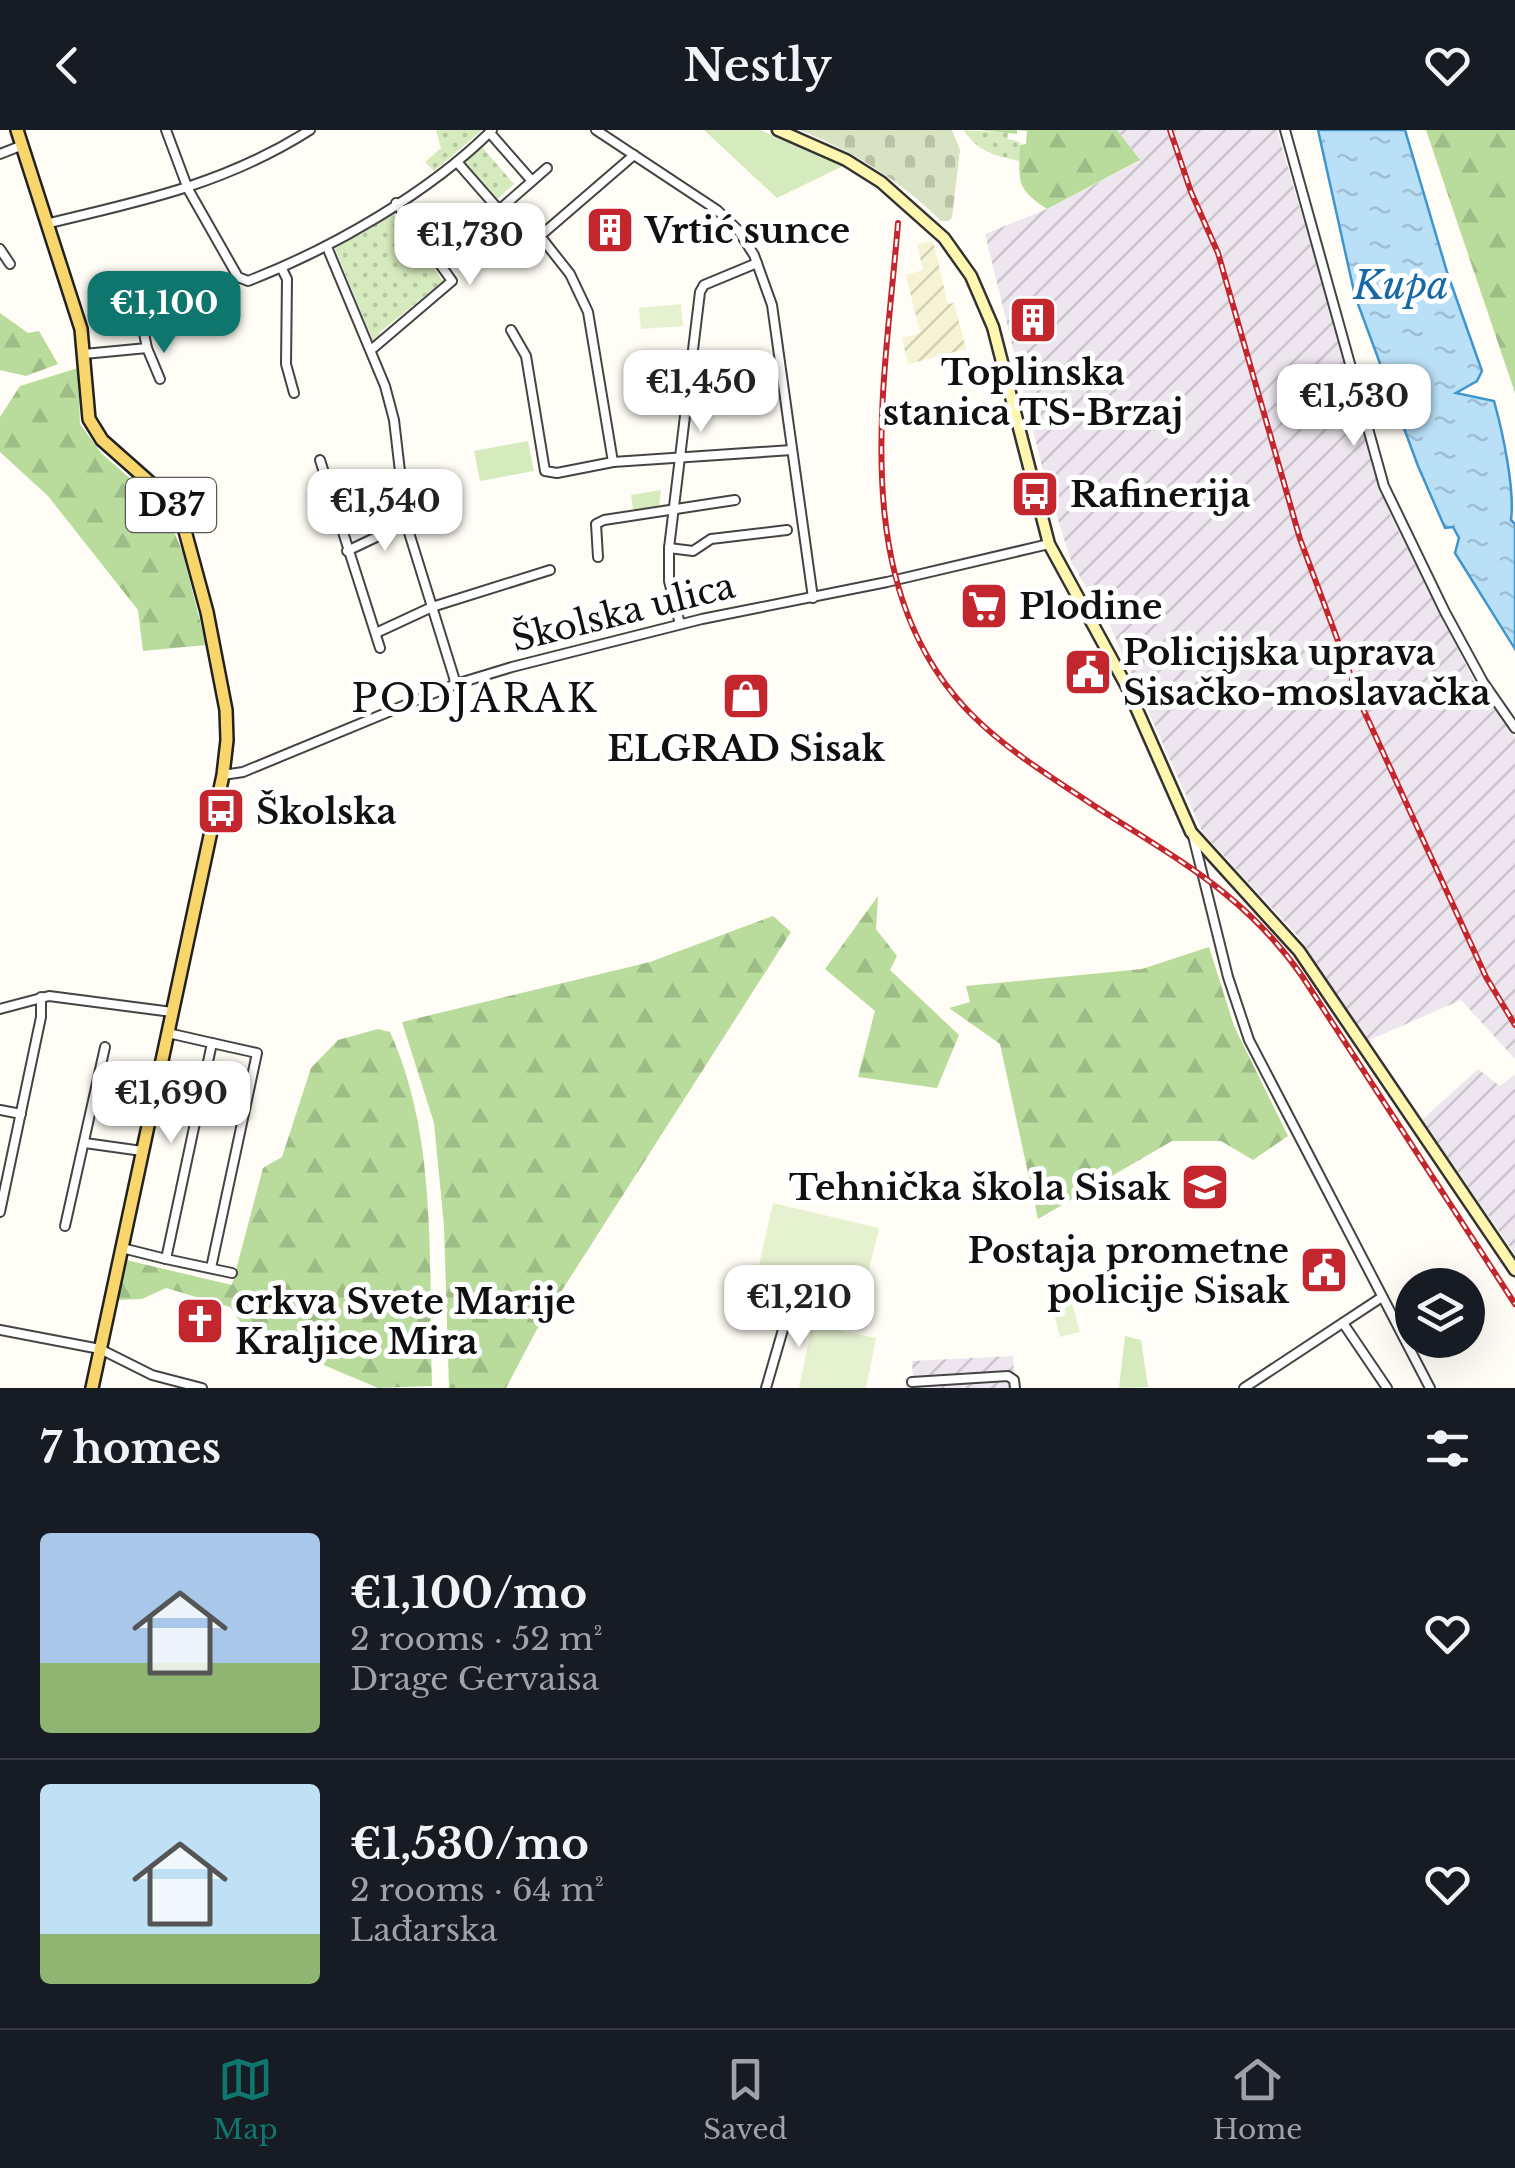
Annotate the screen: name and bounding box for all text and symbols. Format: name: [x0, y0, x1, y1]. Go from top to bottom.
text: Nestly: [683, 37, 832, 93]
icon: back: [40, 38, 95, 93]
icon: heart: [1420, 38, 1475, 93]
pin: €1,730: [389, 203, 551, 288]
building icon: Vrtić sunce: [584, 204, 636, 256]
place label: Vrtić sunce: [643, 209, 850, 252]
text: €1,730: [416, 215, 524, 255]
water label: Kupa: [1352, 262, 1449, 309]
pin: €1,100: [83, 271, 245, 356]
text: €1,100: [110, 283, 219, 323]
building icon: Toplinska stanica TS-Brzaj: [1007, 294, 1059, 346]
pin: €1,450: [620, 350, 782, 435]
place label: Toplinska stanica TS-Brzaj: [883, 351, 1183, 434]
text: €1,450: [645, 362, 757, 402]
pin: €1,530: [1273, 364, 1435, 449]
text: €1,530: [1299, 376, 1409, 416]
bus stop icon: Rafinerija: [1009, 468, 1061, 520]
pin: €1,540: [304, 469, 466, 554]
place label: Rafinerija: [1070, 473, 1251, 516]
road number: D37: [126, 478, 216, 532]
text: €1,540: [329, 481, 441, 521]
street label: Školska ulica: [507, 563, 740, 661]
supermarket icon: Plodine: [958, 580, 1010, 632]
place label: Plodine: [1019, 585, 1162, 628]
place label: Policijska uprava Sisačko-moslavačka: [1123, 631, 1490, 714]
public building icon: Policijska uprava Sisačko-moslavačka: [1062, 646, 1114, 698]
shop icon: ELGRAD Sisak: [720, 670, 772, 722]
district label: PODJARAK: [351, 675, 599, 722]
place label: ELGRAD Sisak: [607, 727, 886, 770]
bus stop icon: Školska: [195, 785, 247, 837]
place label: Školska: [256, 790, 397, 833]
pin: €1,690: [90, 1061, 252, 1146]
text: €1,690: [114, 1073, 228, 1113]
school or university icon: Tehnička škola Sisak: [1179, 1161, 1231, 1213]
place label: Tehnička škola Sisak: [789, 1166, 1171, 1209]
place label: Postaja prometne policije Sisak: [968, 1229, 1290, 1312]
public building icon: Postaja prometne policije Sisak: [1298, 1244, 1350, 1296]
pin: €1,210: [718, 1265, 880, 1350]
map controls: [1395, 1268, 1485, 1358]
button: layers: [1395, 1268, 1485, 1358]
text: €1,210: [746, 1277, 852, 1317]
place label: crkva Svete Marije Kraljice Mira: [235, 1280, 576, 1363]
church icon: crkva Svete Marije Kraljice Mira: [174, 1295, 226, 1347]
icon: filters: [1420, 1421, 1475, 1476]
text: 7 homes: [40, 1422, 221, 1474]
text: €1,100/mo: [350, 1567, 587, 1619]
icon: home: [120, 1573, 240, 1693]
icon: heart: [1420, 1606, 1475, 1661]
text: 2 rooms · 52 m²: [350, 1619, 603, 1659]
text: Drage Gervaisa: [350, 1659, 599, 1699]
text: €1,530/mo: [350, 1818, 589, 1870]
icon: home: [120, 1824, 240, 1944]
icon: heart: [1420, 1857, 1475, 1912]
text: 2 rooms · 64 m²: [350, 1870, 604, 1910]
text: Lađarska: [350, 1910, 498, 1950]
tab: Map: [213, 2052, 278, 2147]
tab: Saved: [703, 2052, 787, 2147]
tab: Home: [1213, 2052, 1302, 2147]

